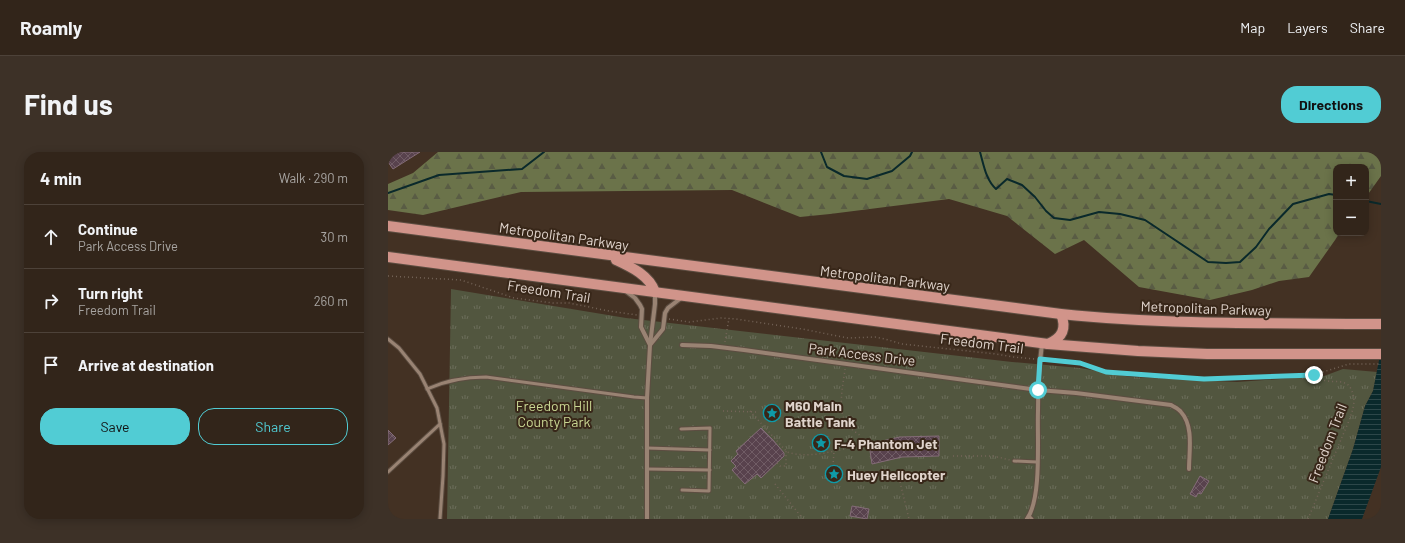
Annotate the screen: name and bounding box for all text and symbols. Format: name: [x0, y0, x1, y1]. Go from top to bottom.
text: Roamly: [20, 16, 82, 39]
text: Map: [1240, 19, 1265, 36]
text: Layers: [1287, 19, 1328, 36]
text: Share: [1350, 19, 1385, 36]
button: Directions: [1281, 86, 1381, 123]
text: Find us: [24, 87, 113, 121]
map controls: [1333, 164, 1369, 236]
button: +: [1333, 164, 1369, 200]
text: 4 min: [40, 168, 82, 188]
text: Walk · 290 m: [279, 170, 348, 186]
button: −: [1333, 200, 1369, 236]
street label: Metropolitan Parkway: [498, 218, 630, 254]
text: Continue: [78, 220, 138, 238]
icon: ahead: [40, 226, 62, 248]
text: 30 m: [321, 229, 348, 245]
text: Park Access Drive: [78, 238, 178, 254]
street label: Metropolitan Parkway: [819, 262, 951, 294]
street label: Freedom Trail: [506, 276, 592, 306]
text: Turn right: [78, 284, 143, 302]
icon: right: [40, 290, 62, 312]
text: 260 m: [314, 293, 348, 309]
street label: Metropolitan Parkway: [1140, 297, 1272, 319]
text: Freedom Trail: [78, 302, 156, 318]
street label: Freedom Trail: [939, 329, 1025, 357]
street label: Park Access Drive: [808, 339, 916, 369]
icon: arrive: [40, 354, 62, 376]
text: Arrive at destination: [78, 356, 214, 374]
route end: [1305, 366, 1323, 384]
route start: [1029, 381, 1047, 399]
park label: Freedom Hill County Park: [516, 397, 592, 430]
place label: M60 Main Battle Tank: [785, 397, 856, 430]
street label: Freedom Trail: [1304, 401, 1350, 485]
place icon: M60 Main Battle Tank: [762, 403, 782, 423]
button: Save: [40, 408, 190, 445]
button: Share: [198, 408, 348, 445]
place icon: F-4 Phantom Jet: [811, 433, 831, 453]
place label: F-4 Phantom Jet: [834, 435, 938, 452]
place icon: Huey Helicopter: [824, 464, 844, 484]
place label: Huey Helicopter: [847, 466, 946, 483]

